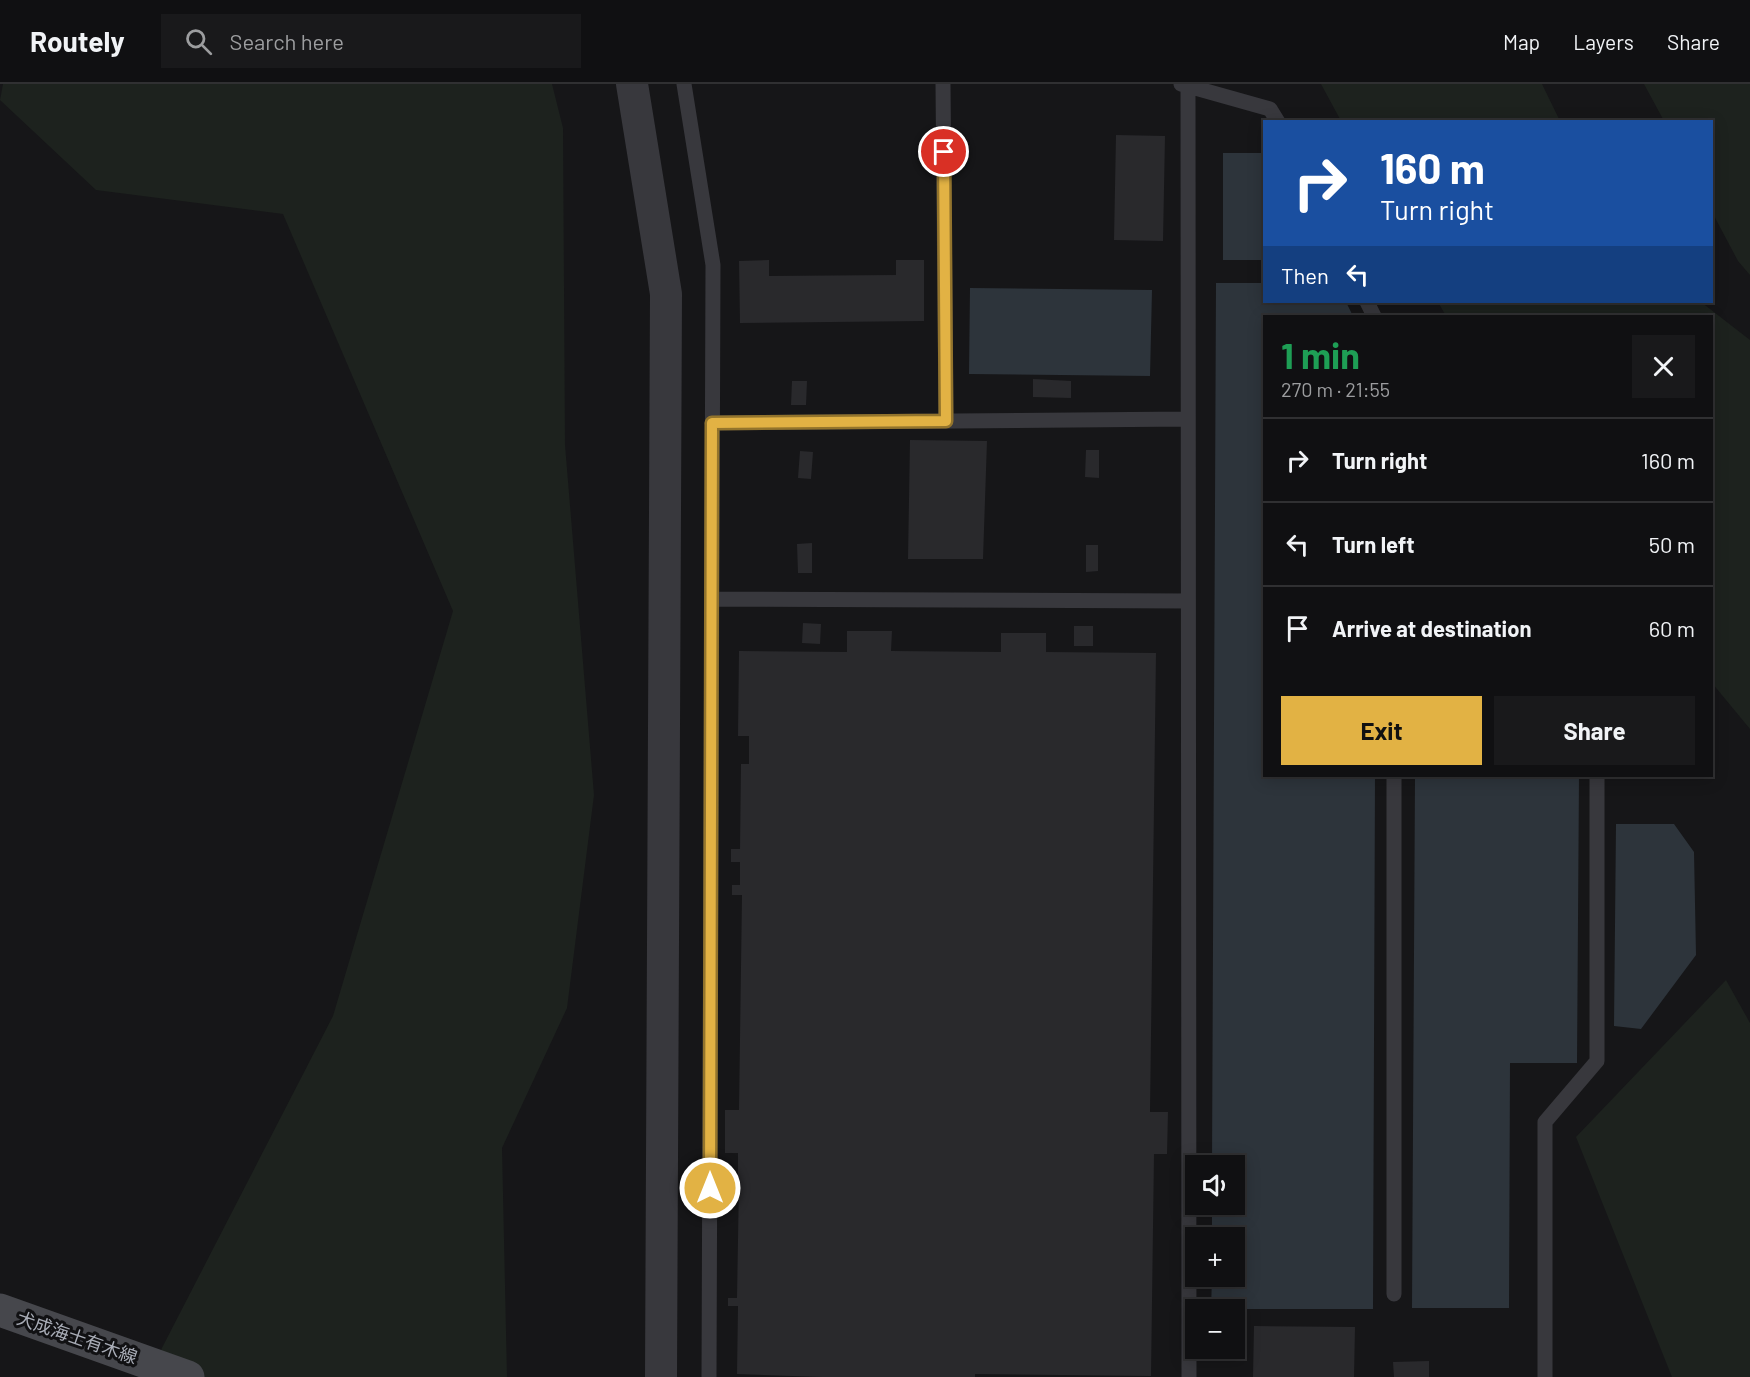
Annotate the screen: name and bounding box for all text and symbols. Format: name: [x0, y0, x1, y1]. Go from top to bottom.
search box: [161, 14, 581, 68]
text: Routely: [30, 24, 125, 58]
icon: search: [182, 25, 215, 58]
text: Search here: [230, 28, 344, 54]
text: Map: [1503, 29, 1540, 54]
text: Layers: [1573, 29, 1634, 54]
text: Share: [1667, 29, 1720, 54]
pin: [918, 126, 969, 177]
icon: arrive: [927, 135, 960, 168]
text: 160 m: [1380, 142, 1485, 192]
icon: right: [1281, 144, 1359, 222]
text: Turn right: [1380, 193, 1494, 225]
icon: left: [1341, 258, 1374, 291]
text: Then: [1281, 262, 1329, 288]
text: 1 min: [1281, 333, 1360, 376]
button: close: [1632, 335, 1695, 398]
text: 270 m · 21:55: [1281, 377, 1390, 401]
icon: right: [1281, 444, 1314, 477]
text: Turn right: [1332, 447, 1427, 473]
text: 160 m: [1641, 447, 1695, 473]
icon: left: [1281, 528, 1314, 561]
text: Turn left: [1332, 531, 1415, 557]
text: 50 m: [1649, 531, 1695, 557]
icon: arrive: [1281, 612, 1314, 645]
text: Arrive at destination: [1332, 615, 1531, 641]
text: 60 m: [1649, 615, 1695, 641]
button: Exit: [1281, 696, 1482, 765]
button: Share: [1494, 696, 1695, 765]
map controls: [1185, 1155, 1245, 1359]
button: sound: [1185, 1155, 1245, 1215]
position arrow: [678, 1156, 742, 1220]
button: +: [1185, 1227, 1245, 1287]
button: −: [1185, 1299, 1245, 1359]
street label: 犬成海士有木線: [14, 1306, 140, 1368]

